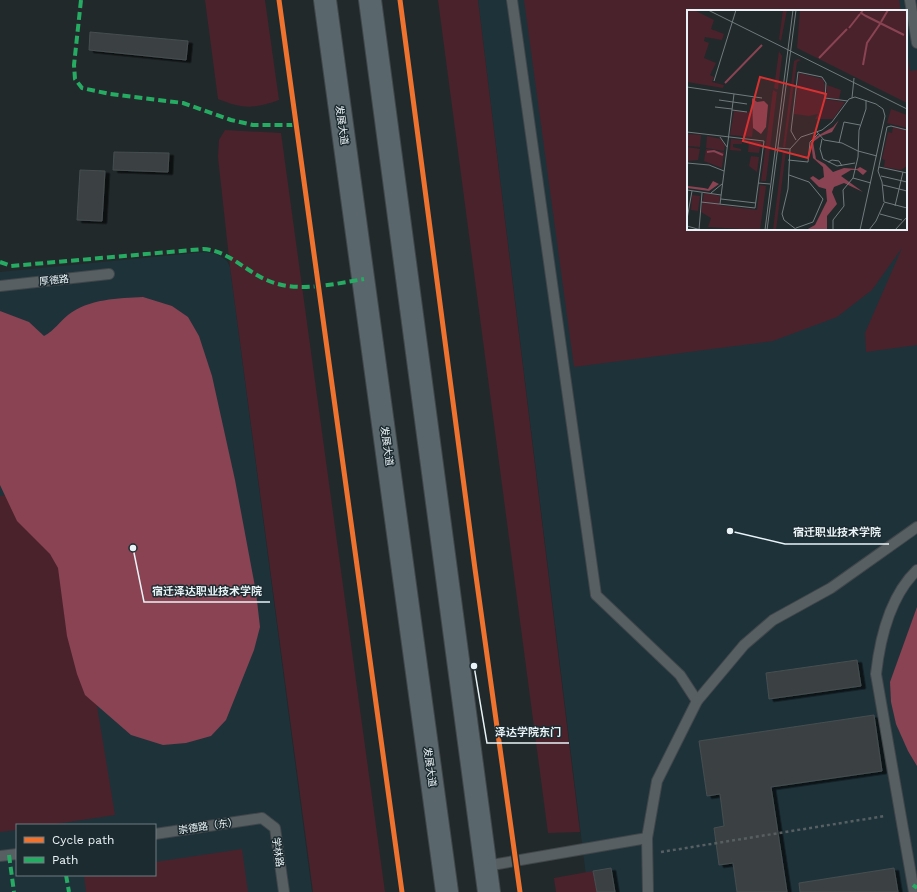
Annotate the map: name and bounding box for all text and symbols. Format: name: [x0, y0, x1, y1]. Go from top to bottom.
inset map: [687, 10, 907, 230]
street label: 发展大道: [334, 104, 350, 146]
street label: 厚德路: [39, 273, 69, 287]
street label: 发展大道: [379, 425, 395, 467]
callout: 宿迁职业技术学院: [785, 521, 889, 544]
text: 宿迁职业技术学院: [793, 526, 881, 539]
callout: 宿迁泽达职业技术学院: [144, 579, 270, 602]
text: 宿迁泽达职业技术学院: [152, 585, 262, 598]
callout: 泽达学院东门: [487, 720, 569, 743]
text: 泽达学院东门: [495, 726, 561, 739]
street label: 发展大道: [422, 746, 438, 788]
street label: 崇德路（东）: [178, 816, 238, 836]
legend: [16, 824, 156, 876]
text: Cycle path: [52, 833, 114, 847]
street label: 学林路: [270, 836, 286, 868]
text: Path: [52, 853, 78, 867]

